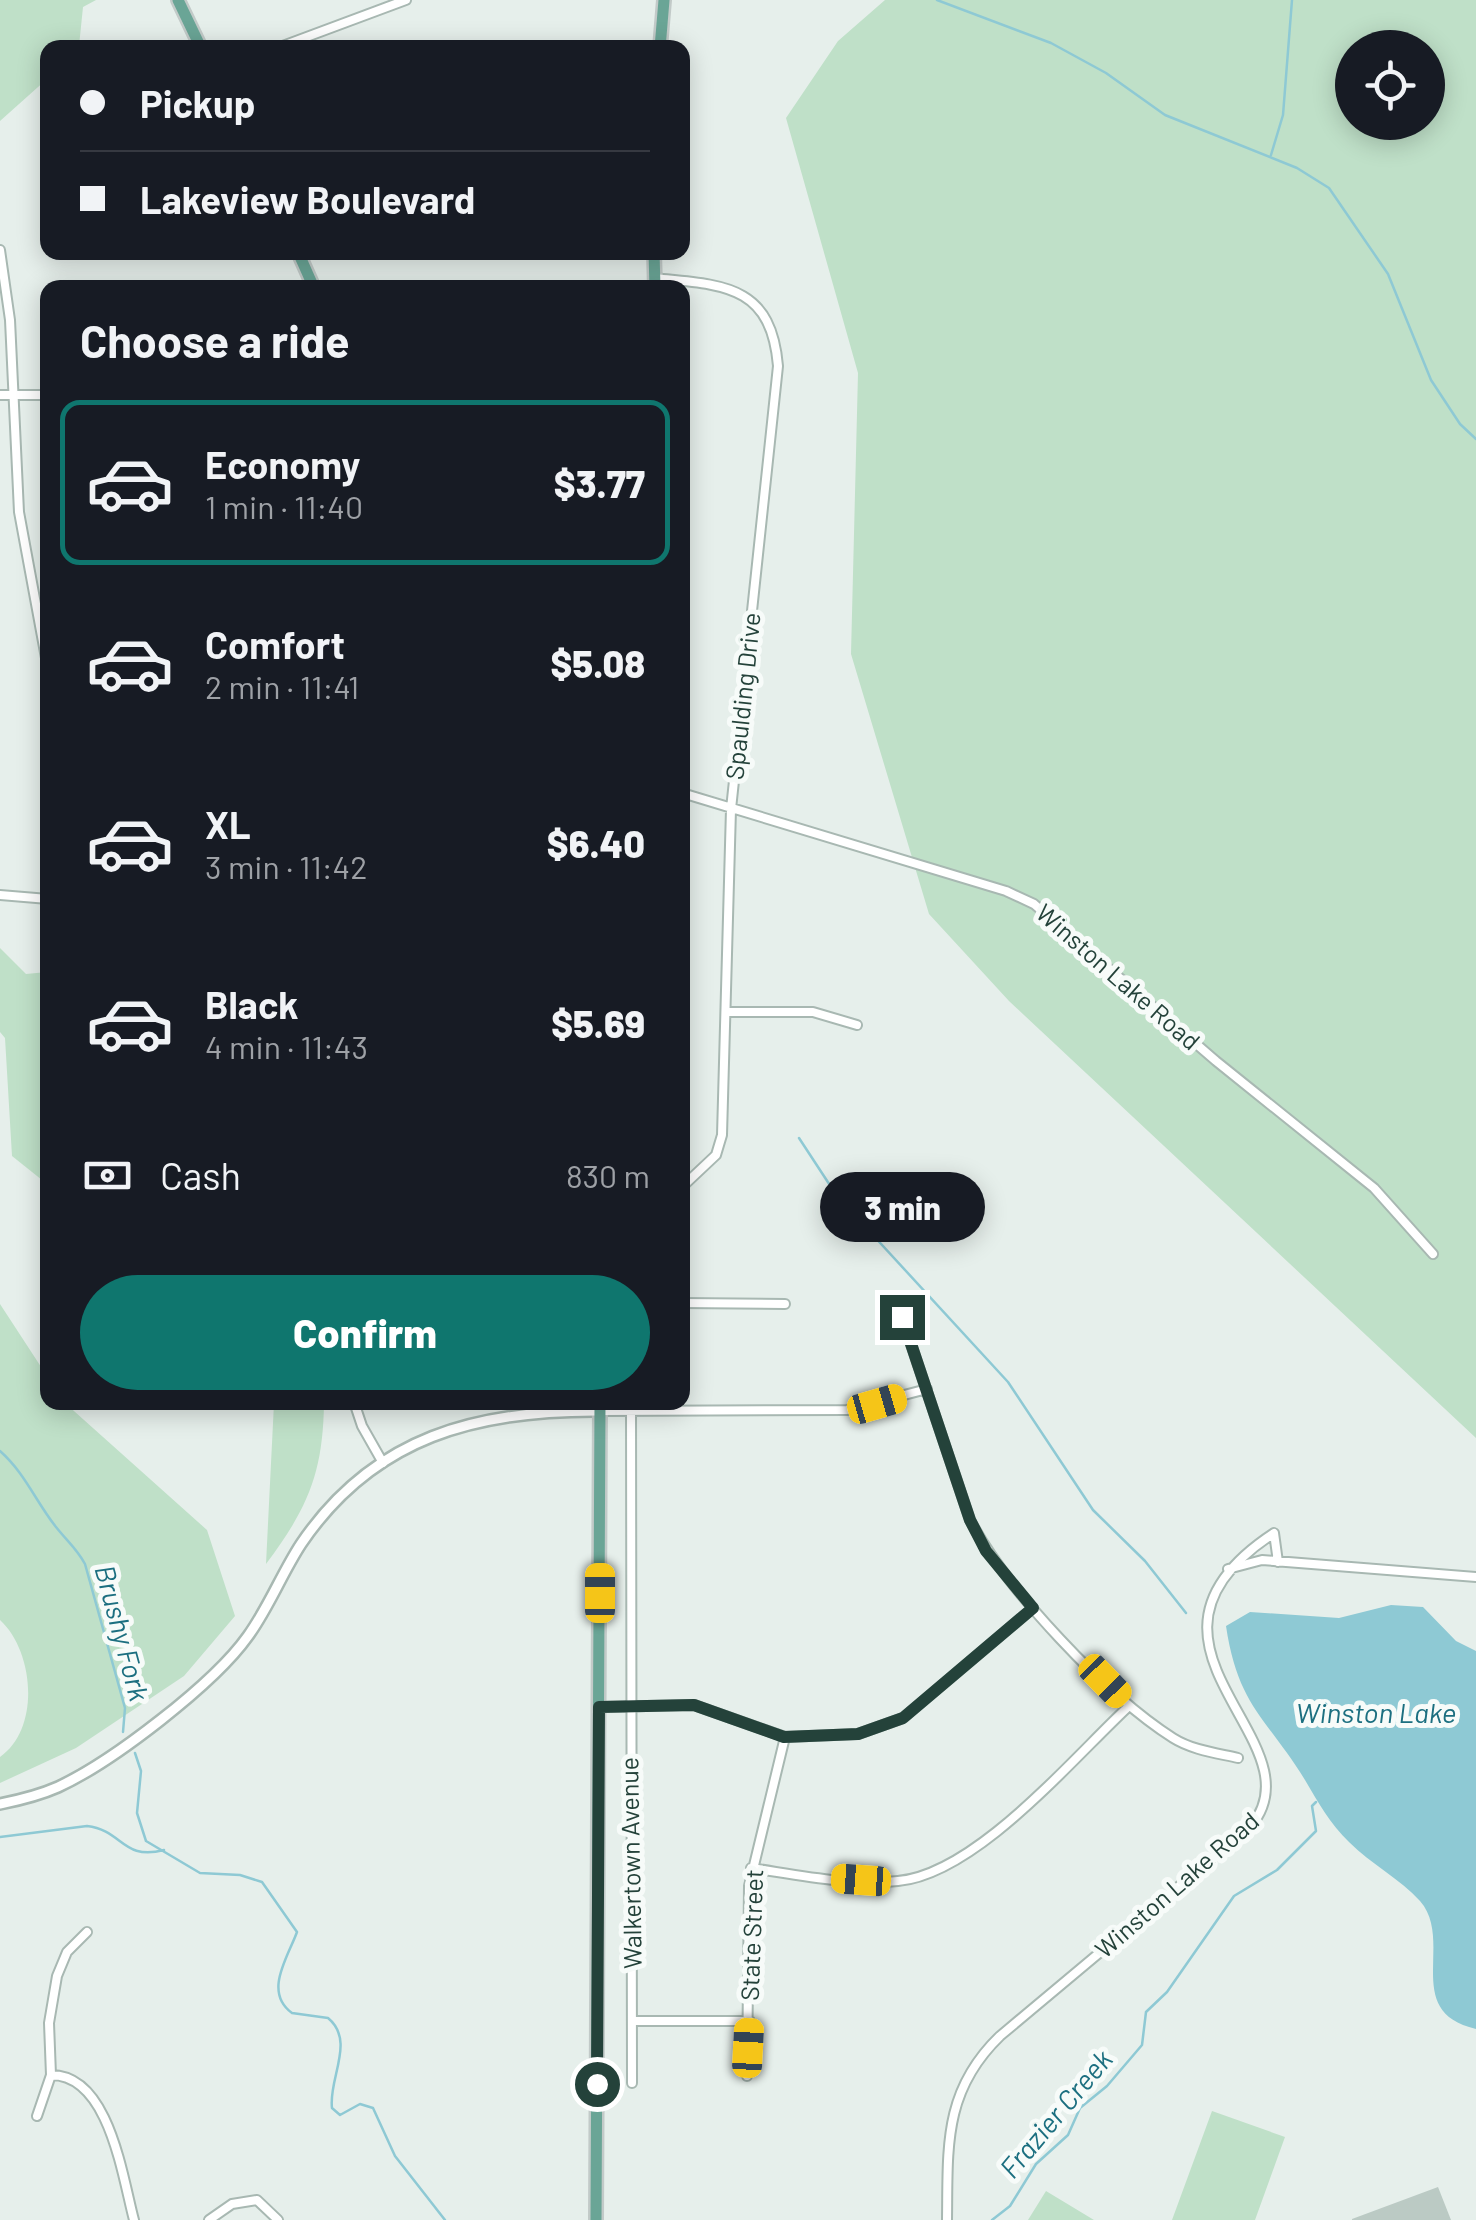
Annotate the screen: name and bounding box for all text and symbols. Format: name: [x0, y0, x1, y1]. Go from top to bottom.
map controls: [1335, 30, 1445, 140]
button: locate: [1335, 30, 1445, 140]
text: Pickup: [140, 80, 255, 126]
text: Lakeview Boulevard: [140, 176, 475, 222]
text: Choose a ride: [80, 313, 350, 367]
icon: car: [85, 438, 175, 528]
text: Economy: [205, 441, 360, 487]
text: $3.77: [554, 460, 645, 506]
text: 1 min · 11:40: [205, 487, 363, 525]
street label: Spaulding Drive: [718, 611, 766, 781]
icon: car: [85, 618, 175, 708]
text: Comfort: [205, 621, 345, 667]
text: $5.08: [550, 640, 645, 686]
text: 2 min · 11:41: [205, 667, 359, 705]
icon: car: [85, 798, 175, 888]
text: XL: [205, 801, 251, 847]
text: $6.40: [547, 820, 645, 866]
text: 3 min · 11:42: [205, 847, 367, 885]
street label: Winston Lake Road: [1031, 897, 1207, 1056]
icon: car: [85, 978, 175, 1068]
text: Black: [205, 981, 299, 1027]
text: $5.69: [551, 1000, 645, 1046]
text: 4 min · 11:43: [205, 1027, 368, 1065]
icon: cash: [80, 1148, 135, 1203]
text: Cash: [160, 1152, 241, 1198]
text: 830 m: [566, 1156, 650, 1194]
callout: 3 min: [820, 1172, 984, 1242]
text: 3 min: [864, 1188, 941, 1226]
button: Confirm: [80, 1275, 650, 1390]
route end: [880, 1295, 925, 1340]
car: [844, 1381, 910, 1427]
water label: Brushy Fork: [88, 1561, 158, 1705]
car: [585, 1563, 615, 1623]
car: [1073, 1649, 1137, 1713]
water label: Winston Lake: [1296, 1695, 1456, 1729]
street label: Walkertown Avenue: [613, 1757, 647, 1969]
street label: Winston Lake Road: [1088, 1805, 1264, 1964]
car: [830, 1863, 892, 1897]
street label: State Street: [734, 1869, 768, 2001]
car: [731, 2017, 765, 2079]
water label: Frazier Creek: [992, 2042, 1119, 2184]
route start: [575, 2062, 620, 2107]

